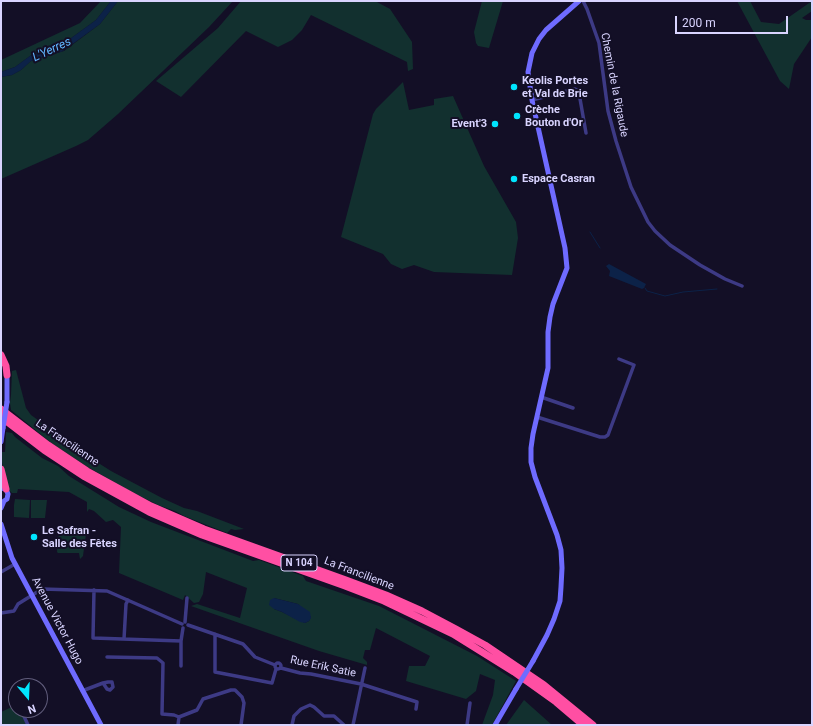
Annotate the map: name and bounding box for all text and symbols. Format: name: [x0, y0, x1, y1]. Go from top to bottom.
scale bar: [677, 8, 790, 34]
text: 200 m: [682, 16, 716, 30]
street label: Chemin de la Rigaude: [597, 32, 631, 138]
water label: L'Yerres: [30, 35, 74, 65]
place label: Keolis Portes et Val de Brie: [522, 74, 588, 100]
marker: Keolis Portes et Val de Brie: [509, 82, 519, 92]
place label: Crèche Bouton d'Or: [525, 103, 583, 129]
marker: Crèche Bouton d'Or: [512, 111, 522, 121]
place label: Event'3: [452, 117, 487, 131]
marker: Event'3: [490, 119, 500, 129]
place label: Espace Casran: [522, 172, 595, 186]
marker: Espace Casran: [509, 174, 519, 184]
street label: La Francilienne: [33, 417, 101, 469]
place label: Le Safran - Salle des Fêtes: [42, 524, 117, 550]
marker: Le Safran - Salle des Fêtes: [29, 532, 39, 542]
road number: N 104: [281, 555, 317, 571]
street label: La Francilienne: [322, 555, 396, 593]
street label: Avenue Victor Hugo: [28, 575, 86, 667]
street label: Rue Erik Satie: [289, 654, 357, 680]
north arrow: [8, 678, 48, 718]
text: N: [26, 701, 38, 716]

